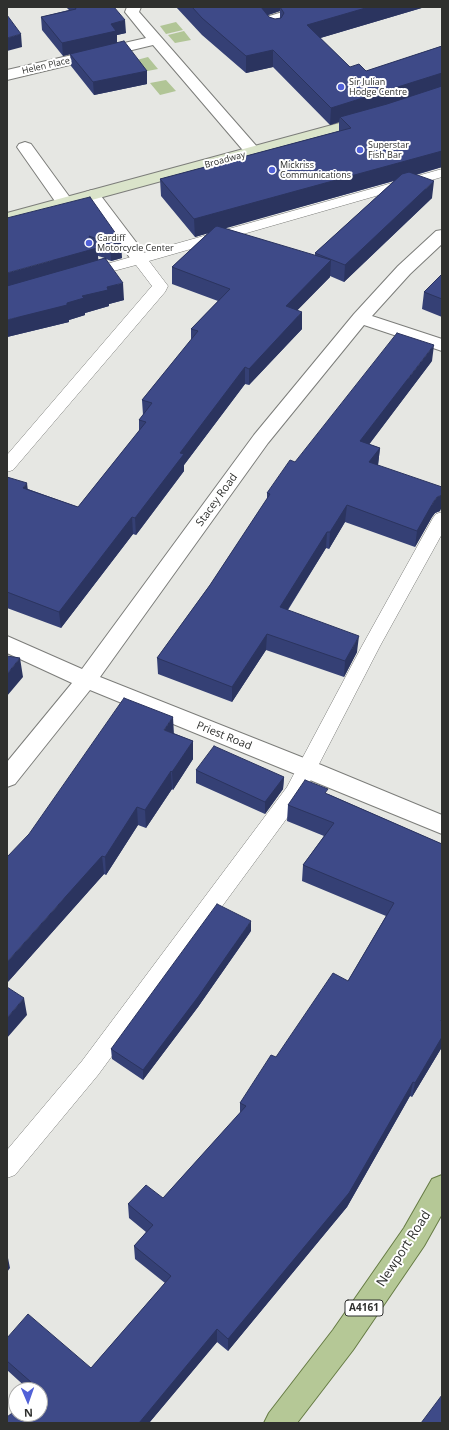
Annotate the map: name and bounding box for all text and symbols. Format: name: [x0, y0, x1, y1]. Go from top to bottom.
street label: Helen Place: [21, 55, 71, 77]
place label: Sir Julian Hodge Centre: [349, 77, 407, 98]
marker: Sir Julian Hodge Centre: [336, 82, 346, 92]
place label: Superstar Fish Bar: [368, 140, 409, 161]
marker: Superstar Fish Bar: [355, 145, 365, 155]
street label: Broadway: [203, 149, 247, 171]
place label: Mickriss Communications: [280, 160, 351, 181]
marker: Mickriss Communications: [267, 165, 277, 175]
place label: Cardiff Motorcycle Center: [97, 233, 174, 254]
marker: Cardiff Motorcycle Center: [84, 238, 94, 248]
street label: Stacey Road: [193, 471, 241, 529]
street label: Priest Road: [194, 719, 254, 753]
street label: Newport Road: [374, 1208, 434, 1290]
road number: A4161: [345, 1300, 383, 1316]
north arrow: [8, 1382, 48, 1422]
text: N: [24, 1406, 33, 1421]

